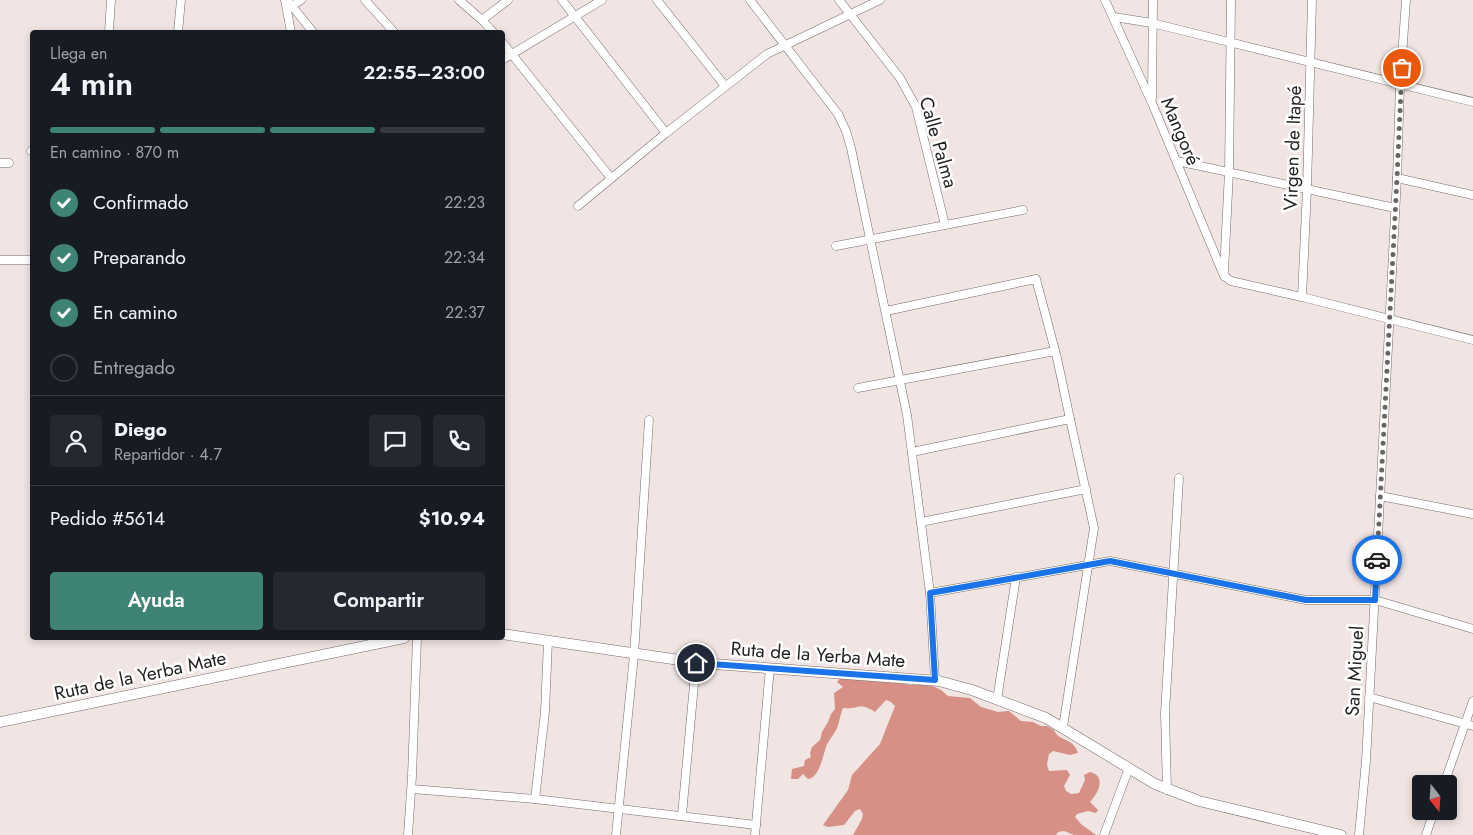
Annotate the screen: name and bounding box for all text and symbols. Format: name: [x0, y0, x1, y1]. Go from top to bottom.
text: Llega en: [50, 42, 107, 65]
pin: [1381, 47, 1423, 89]
icon: bag: [1388, 54, 1416, 82]
text: 22:55–23:00: [363, 59, 485, 86]
text: 4 min: [50, 61, 133, 107]
street label: Virgen de Itapé: [1277, 85, 1308, 211]
street label: Calle Palma: [913, 93, 964, 191]
street label: Mangoré: [1154, 93, 1207, 170]
text: En camino · 870 m: [50, 141, 179, 164]
icon: check: [50, 189, 78, 217]
text: Confirmado: [93, 189, 188, 216]
text: 22:23: [444, 191, 485, 214]
icon: check: [50, 244, 78, 272]
text: Preparando: [93, 244, 186, 271]
text: 22:34: [444, 246, 485, 269]
icon: check: [50, 299, 78, 327]
text: En camino: [93, 299, 177, 326]
text: 22:37: [445, 301, 485, 324]
text: Entregado: [93, 354, 175, 381]
button: person: [50, 415, 102, 467]
button: chat: [369, 415, 421, 467]
button: phone: [433, 415, 485, 467]
text: Diego: [114, 416, 167, 443]
text: Repartidor · 4.7: [114, 443, 222, 466]
text: Pedido #5614: [50, 505, 165, 532]
text: $10.94: [419, 505, 485, 532]
courier: [1352, 535, 1402, 585]
icon: car: [1363, 546, 1391, 574]
button: Ayuda: [50, 572, 263, 630]
button: Compartir: [273, 572, 485, 630]
street label: San Miguel: [1339, 625, 1370, 717]
street label: Ruta de la Yerba Mate: [730, 635, 906, 674]
pin: [675, 642, 717, 684]
street label: Ruta de la Yerba Mate: [52, 644, 229, 707]
icon: home: [682, 649, 710, 677]
north arrow: [1412, 775, 1458, 820]
map controls: [1412, 775, 1457, 820]

